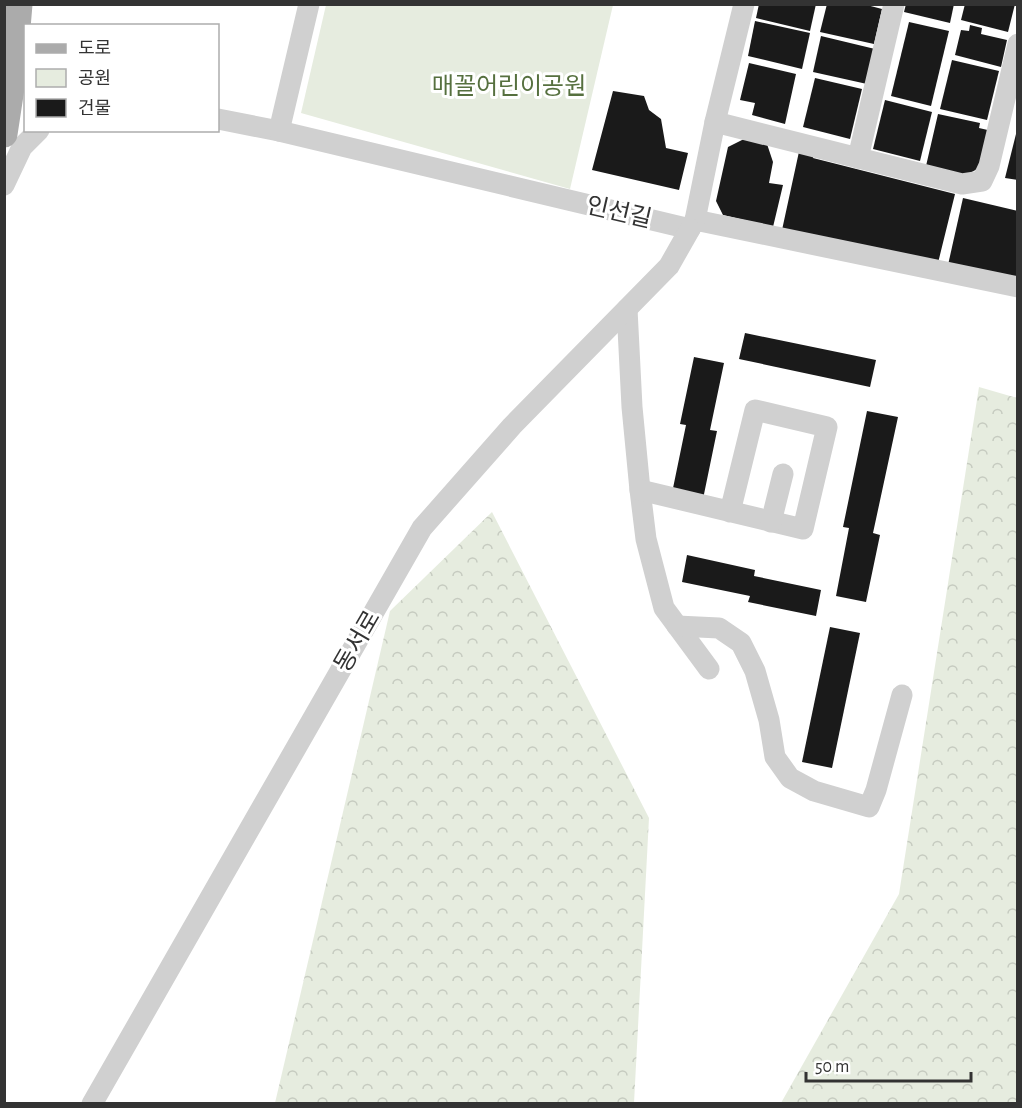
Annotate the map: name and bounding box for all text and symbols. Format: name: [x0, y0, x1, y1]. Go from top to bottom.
legend: [24, 24, 219, 132]
text: 도로: [78, 40, 111, 58]
text: 공원: [78, 69, 111, 88]
park label: 매꼴어린이공원: [432, 74, 586, 99]
text: 건물: [78, 99, 111, 118]
street label: 인선길: [584, 193, 654, 232]
street label: 동서로: [330, 606, 385, 676]
scale bar: [806, 1045, 971, 1083]
text: 50 m: [815, 1058, 849, 1076]

